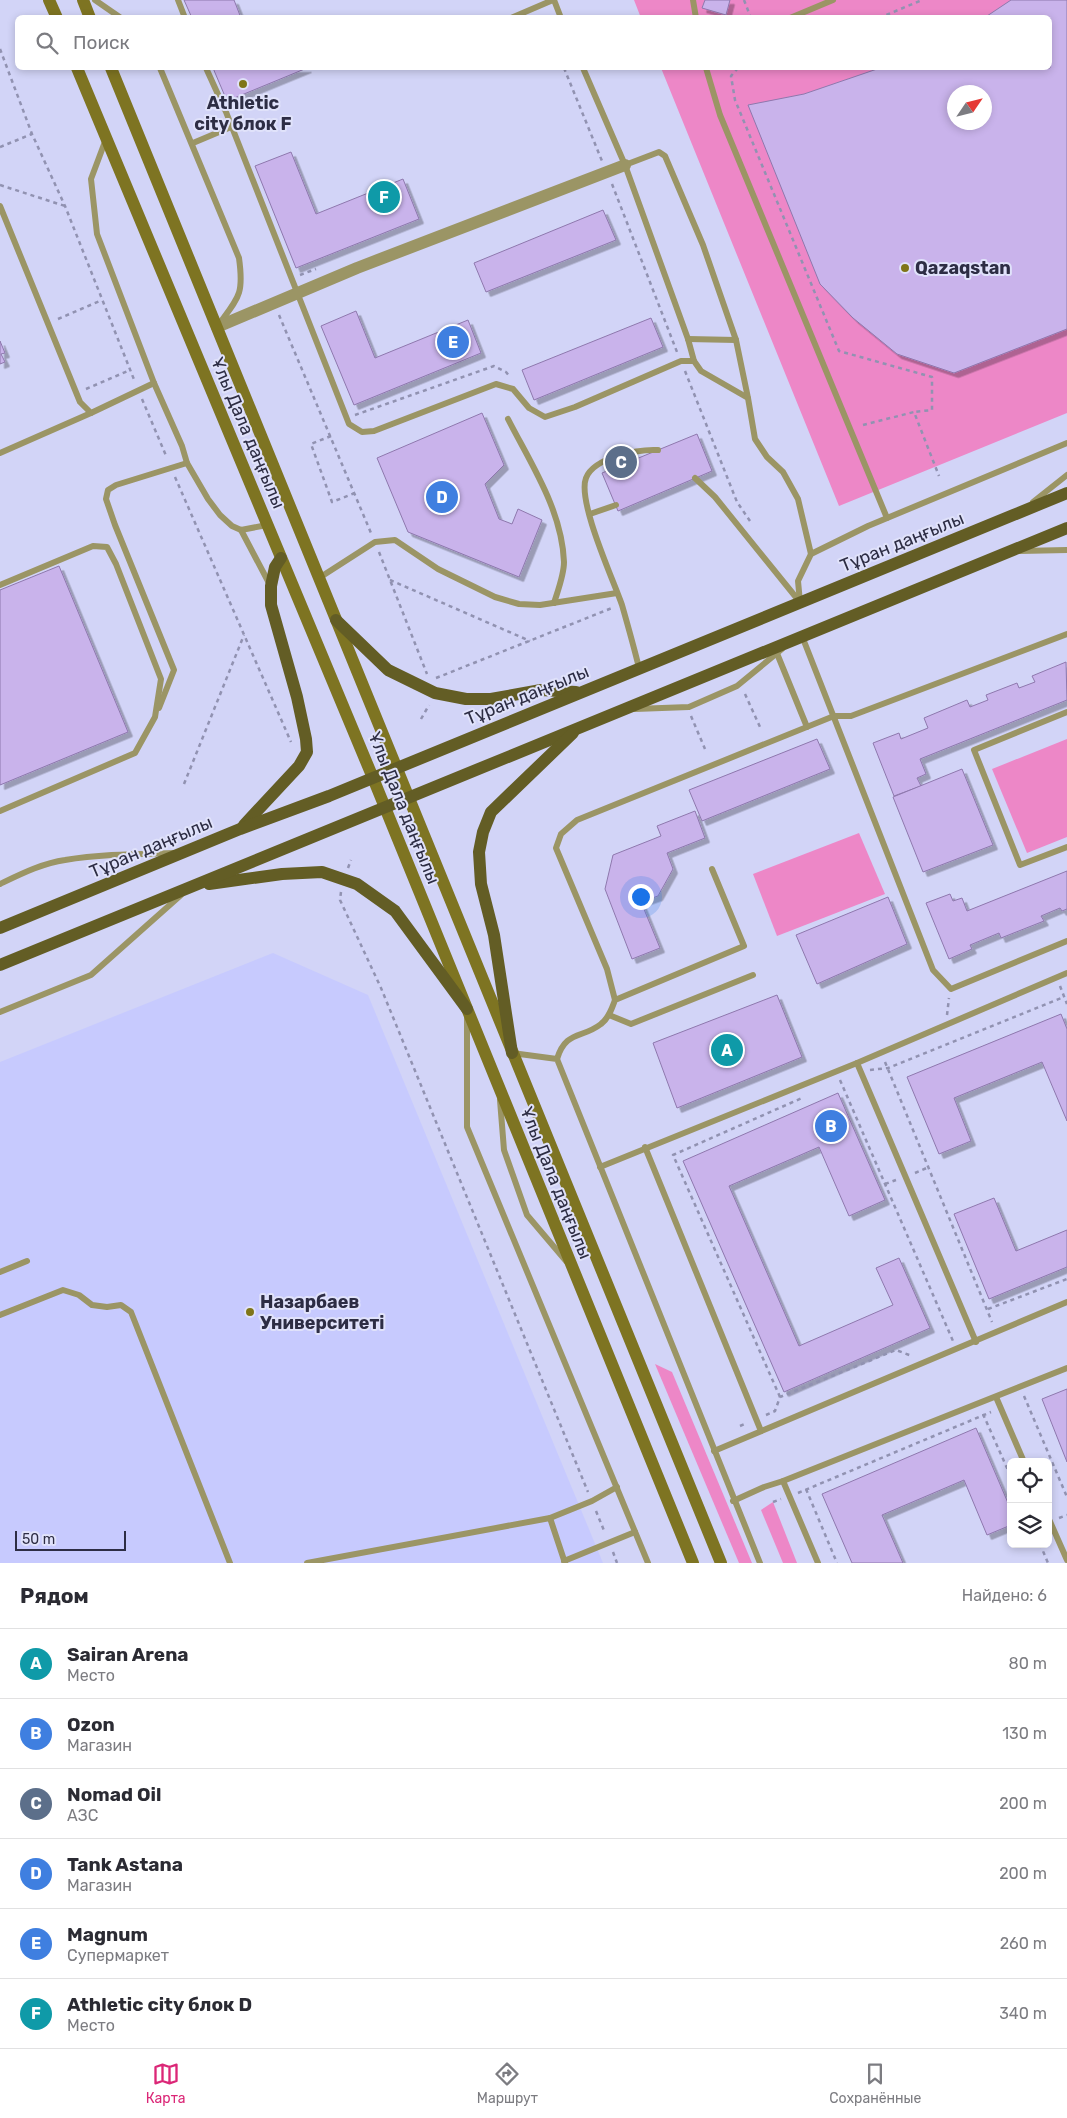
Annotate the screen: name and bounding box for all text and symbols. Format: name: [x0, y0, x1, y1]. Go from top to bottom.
search box: [15, 15, 1052, 70]
icon: search: [33, 29, 61, 57]
text: Поиск: [73, 31, 130, 54]
marker: Athletic city блок F: [237, 78, 249, 90]
north arrow: [947, 85, 992, 130]
place label: Athletic city блок F: [194, 92, 292, 135]
pin: F: [368, 178, 400, 216]
place label: Qazaqstan: [915, 257, 1011, 279]
marker: Qazaqstan: [899, 262, 911, 274]
pin: E: [437, 323, 469, 361]
street label: Ұлы Дала даңғылы: [206, 354, 290, 512]
pin: C: [605, 443, 637, 481]
pin: D: [426, 478, 458, 516]
street label: Тұран даңғылы: [837, 507, 967, 577]
street label: Тұран даңғылы: [462, 660, 592, 730]
street label: Ұлы Дала даңғылы: [363, 729, 445, 887]
street label: Тұран даңғылы: [86, 811, 216, 883]
your location: [628, 884, 654, 910]
pin: A: [711, 1031, 743, 1069]
street label: Ұлы Дала даңғылы: [515, 1104, 597, 1262]
pin: B: [815, 1107, 847, 1145]
place label: Назарбаев Университеті: [260, 1291, 385, 1334]
marker: Назарбаев Университеті: [244, 1306, 256, 1318]
map controls: [1007, 1458, 1052, 1548]
button: locate: [1007, 1458, 1052, 1503]
button: layers: [1007, 1503, 1052, 1548]
scale bar: [15, 1528, 126, 1551]
text: 50 m: [22, 1531, 55, 1548]
text: Рядом: [20, 1583, 89, 1608]
text: Найдено: 6: [962, 1586, 1047, 1605]
text: Sairan Arena: [67, 1643, 189, 1666]
text: A: [30, 1654, 42, 1673]
text: 80 m: [1009, 1654, 1047, 1673]
text: Место: [67, 1666, 115, 1685]
text: Ozon: [67, 1713, 115, 1736]
text: B: [30, 1724, 42, 1743]
text: 130 m: [1002, 1724, 1047, 1743]
text: Магазин: [67, 1736, 132, 1755]
text: Nomad Oil: [67, 1783, 161, 1806]
text: C: [30, 1794, 42, 1813]
text: 200 m: [999, 1794, 1047, 1813]
text: АЗС: [67, 1806, 98, 1825]
text: Tank Astana: [67, 1853, 183, 1876]
text: D: [30, 1864, 42, 1883]
text: 200 m: [999, 1864, 1047, 1883]
text: Магазин: [67, 1876, 132, 1895]
text: Magnum: [67, 1923, 148, 1946]
text: E: [31, 1934, 41, 1953]
text: 260 m: [1000, 1934, 1047, 1953]
text: Супермаркет: [67, 1946, 169, 1965]
text: Athletic city блок D: [67, 1993, 252, 2016]
text: F: [31, 2004, 41, 2023]
text: 340 m: [999, 2004, 1047, 2023]
text: Место: [67, 2016, 115, 2035]
tab: Карта: [146, 2060, 186, 2107]
tab: Маршрут: [477, 2060, 538, 2107]
tab: Сохранённые: [829, 2060, 921, 2107]

